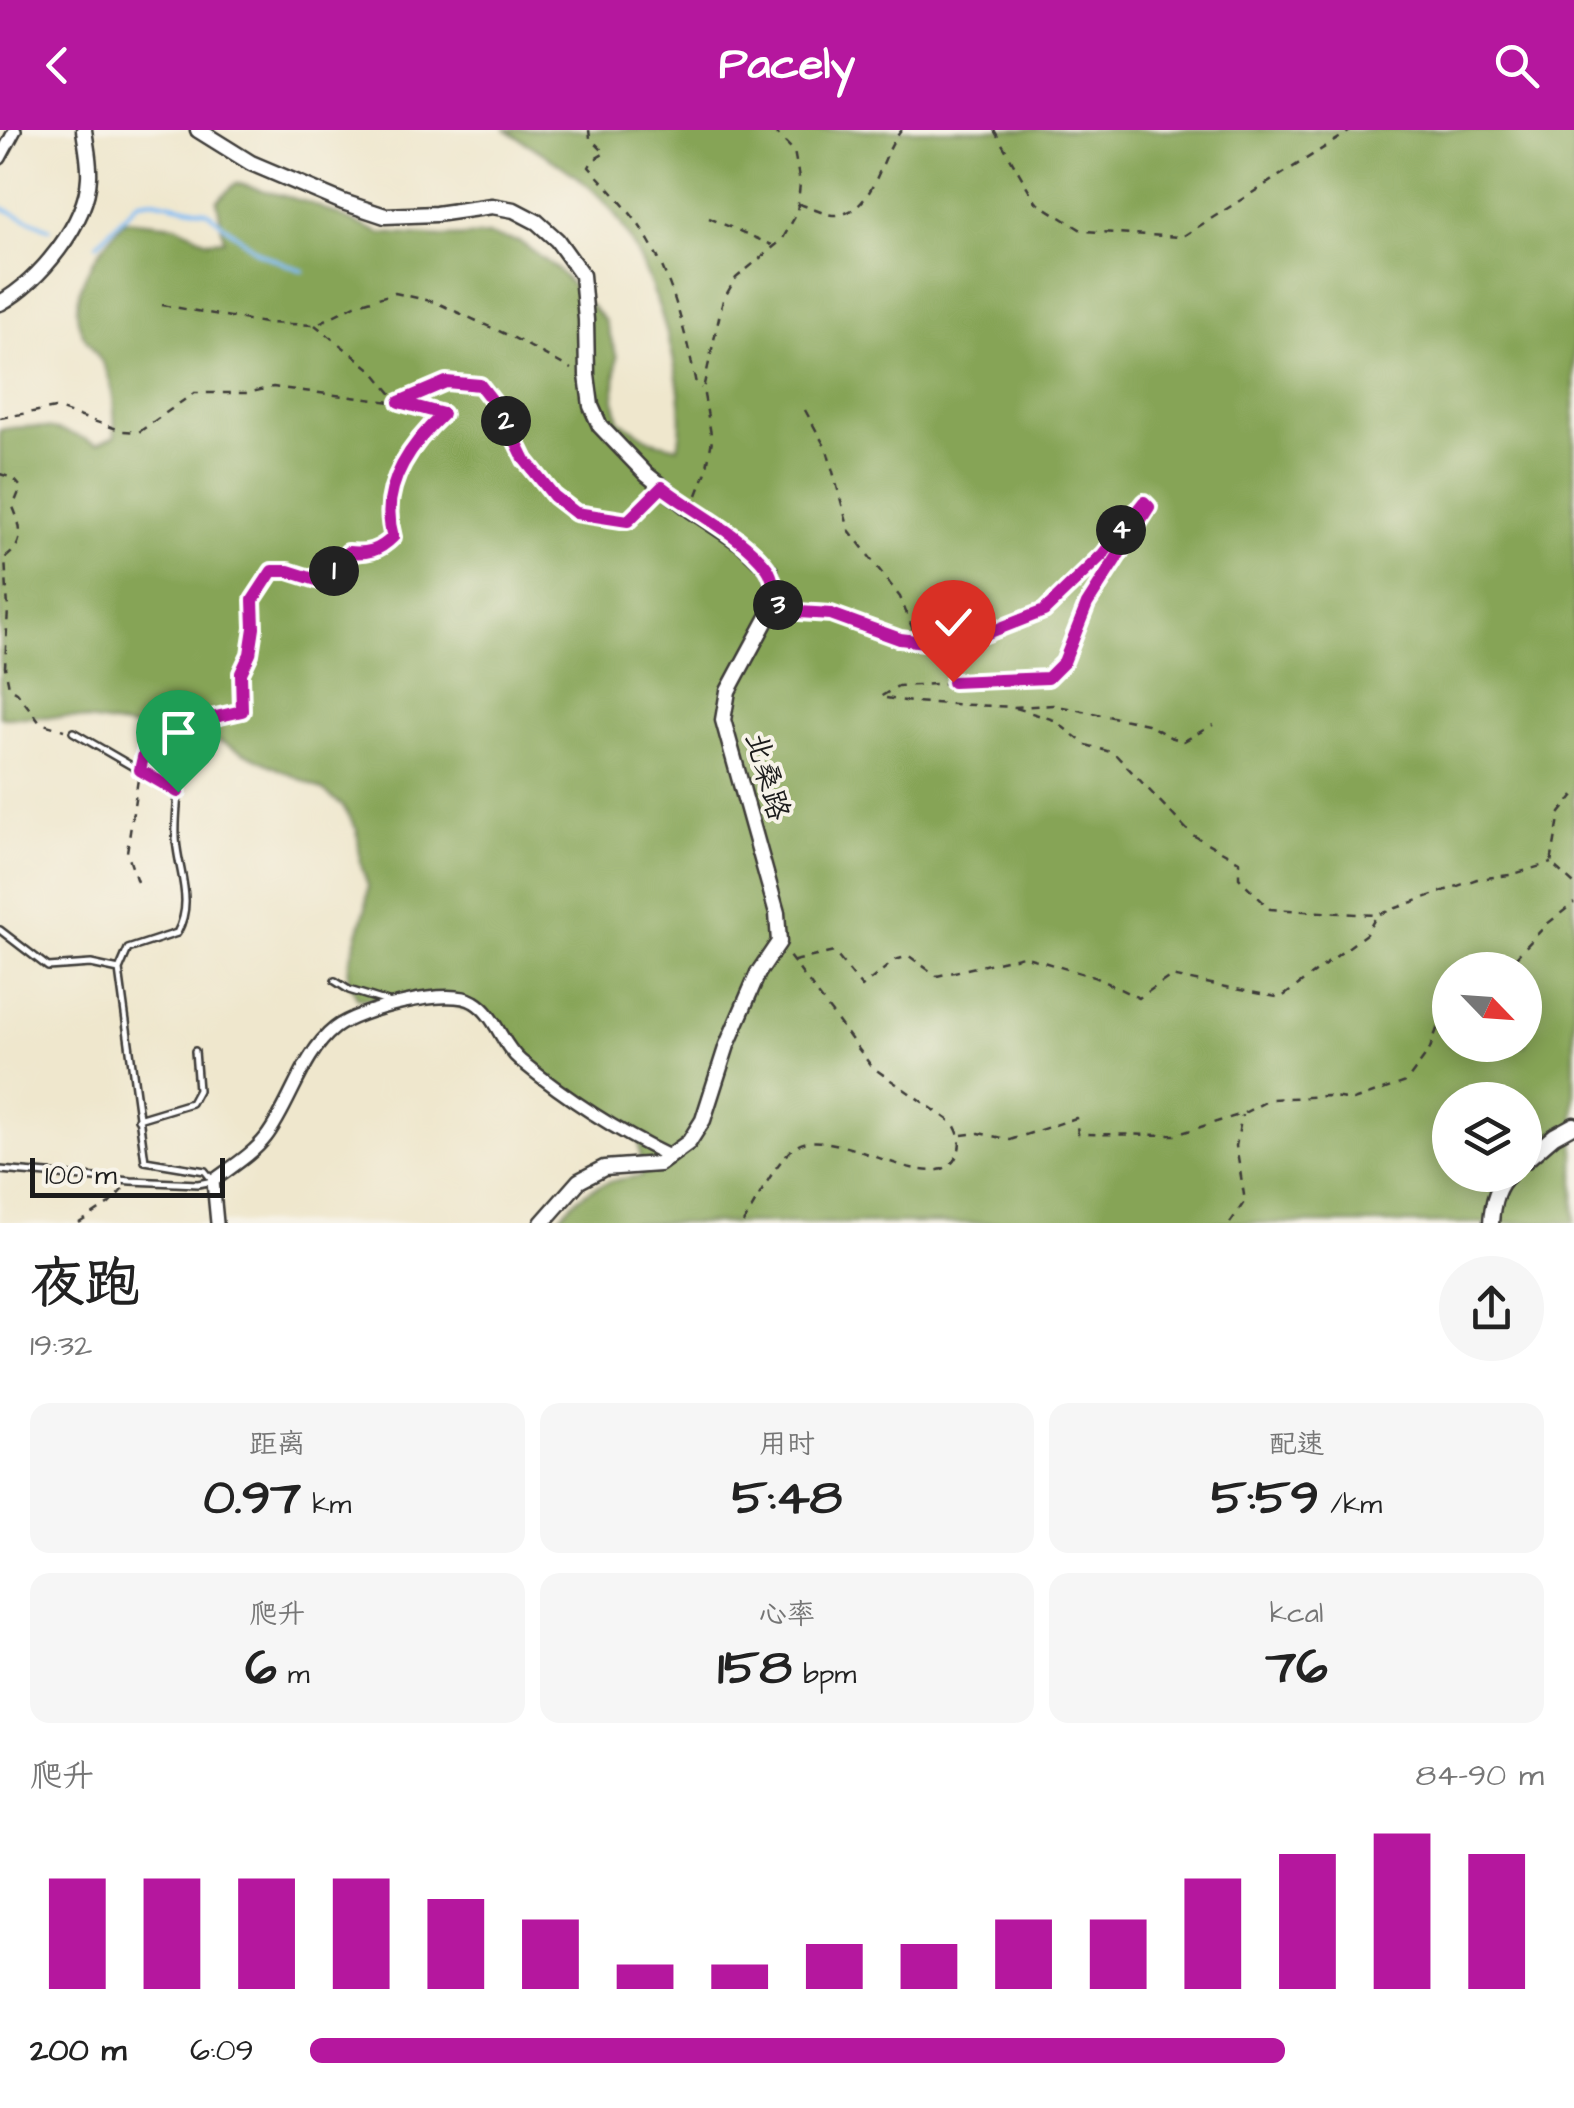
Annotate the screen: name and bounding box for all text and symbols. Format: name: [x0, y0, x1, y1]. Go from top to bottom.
text: Pacely: [719, 34, 855, 96]
icon: back: [30, 38, 85, 93]
icon: search: [1489, 38, 1544, 93]
pin: 2: [481, 396, 531, 446]
text: 2: [498, 401, 514, 440]
pin: 4: [1096, 505, 1146, 555]
text: 4: [1111, 510, 1131, 549]
pin: 1: [309, 546, 359, 596]
text: 1: [332, 551, 336, 590]
pin: 3: [753, 580, 803, 630]
pin: [911, 580, 996, 683]
text: 3: [771, 585, 785, 624]
icon: check: [926, 595, 981, 650]
pin: [136, 690, 221, 793]
icon: arrive: [151, 705, 206, 760]
street label: 北桑路: [734, 727, 800, 825]
north arrow: [1432, 952, 1542, 1062]
map controls: [1432, 952, 1542, 1192]
button: layers: [1432, 1082, 1542, 1192]
scale bar: [30, 1153, 225, 1198]
text: 100 m: [45, 1156, 117, 1195]
text: 夜跑: [30, 1247, 140, 1323]
button: share: [1439, 1256, 1544, 1361]
text: 19:32: [30, 1323, 92, 1368]
text: 距离: [249, 1425, 305, 1464]
text: 用时: [759, 1425, 815, 1464]
text: 配速: [1269, 1425, 1325, 1464]
text: 0.97: [203, 1464, 301, 1533]
text: 5:48: [732, 1464, 842, 1533]
text: 5:59: [1211, 1464, 1319, 1533]
text: km: [301, 1485, 351, 1524]
text: /km: [1319, 1485, 1382, 1524]
text: kcal: [1270, 1594, 1323, 1633]
text: 爬升: [249, 1595, 305, 1634]
text: 心率: [759, 1595, 815, 1634]
text: 76: [1266, 1633, 1328, 1702]
text: 6: [245, 1634, 277, 1703]
text: 158: [718, 1634, 792, 1703]
text: m: [277, 1655, 310, 1694]
text: bpm: [792, 1655, 856, 1694]
text: 84–90 m: [1415, 1753, 1544, 1798]
text: 爬升: [30, 1754, 94, 1799]
text: 200 m: [30, 2028, 126, 2073]
text: 6:09: [190, 2028, 254, 2073]

